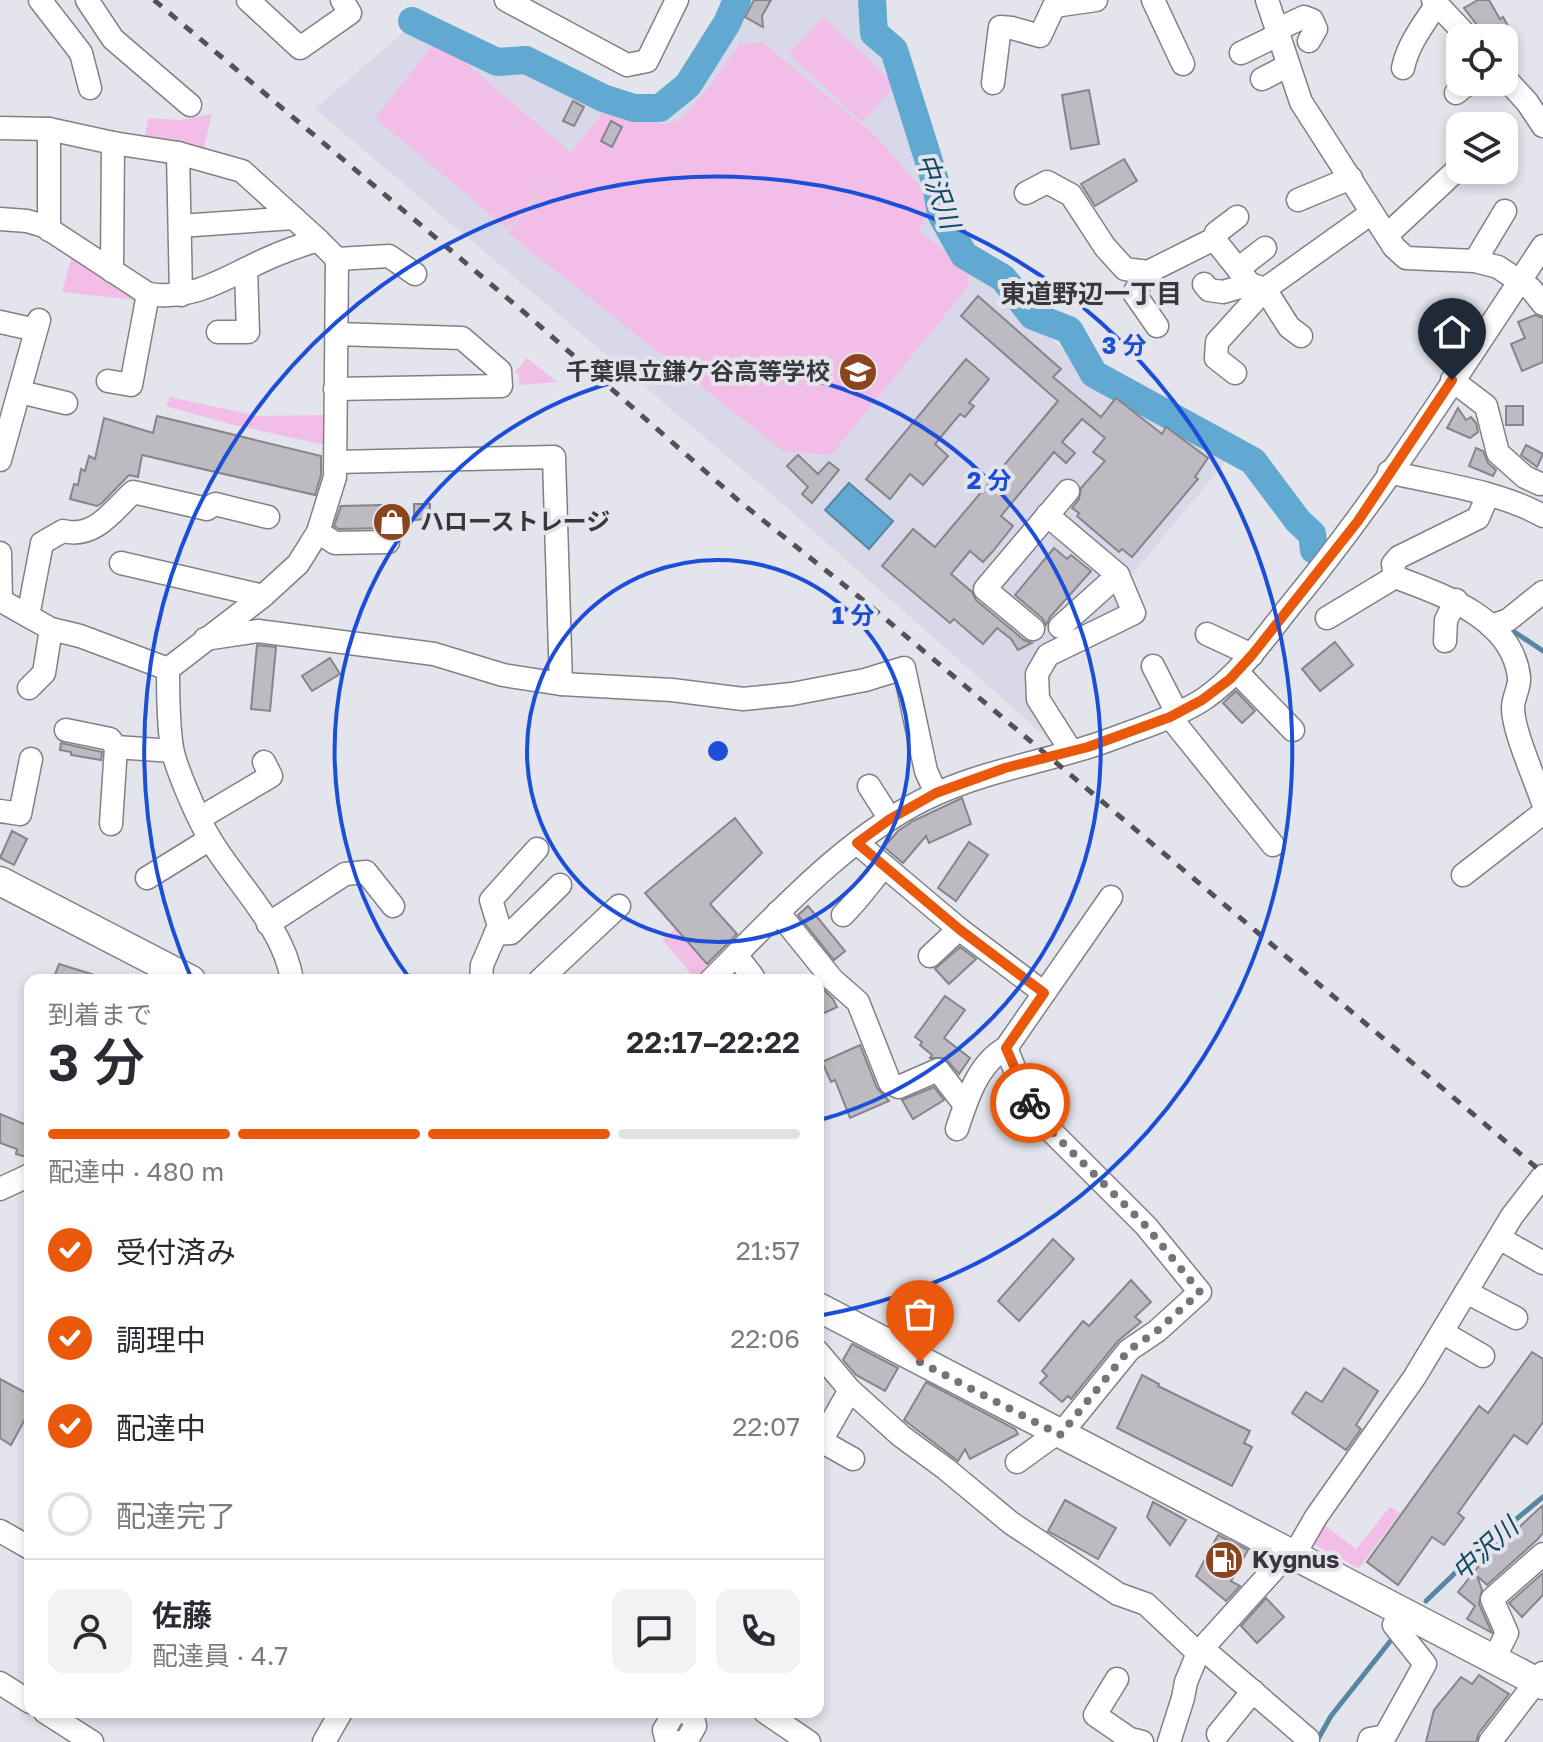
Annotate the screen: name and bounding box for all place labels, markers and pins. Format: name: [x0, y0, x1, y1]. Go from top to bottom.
pin: [1418, 298, 1486, 380]
school or university icon: 千葉県立鎌ケ谷高等学校: [837, 351, 879, 393]
place label: 千葉県立鎌ケ谷高等学校: [566, 356, 830, 385]
shop icon: ハローストレージ: [371, 501, 413, 543]
place label: ハローストレージ: [420, 506, 610, 535]
centre of rings: [704, 737, 732, 765]
pin: [886, 1280, 954, 1362]
fuel station icon: Kygnus: [1203, 1539, 1245, 1581]
place label: Kygnus: [1252, 1544, 1340, 1573]

